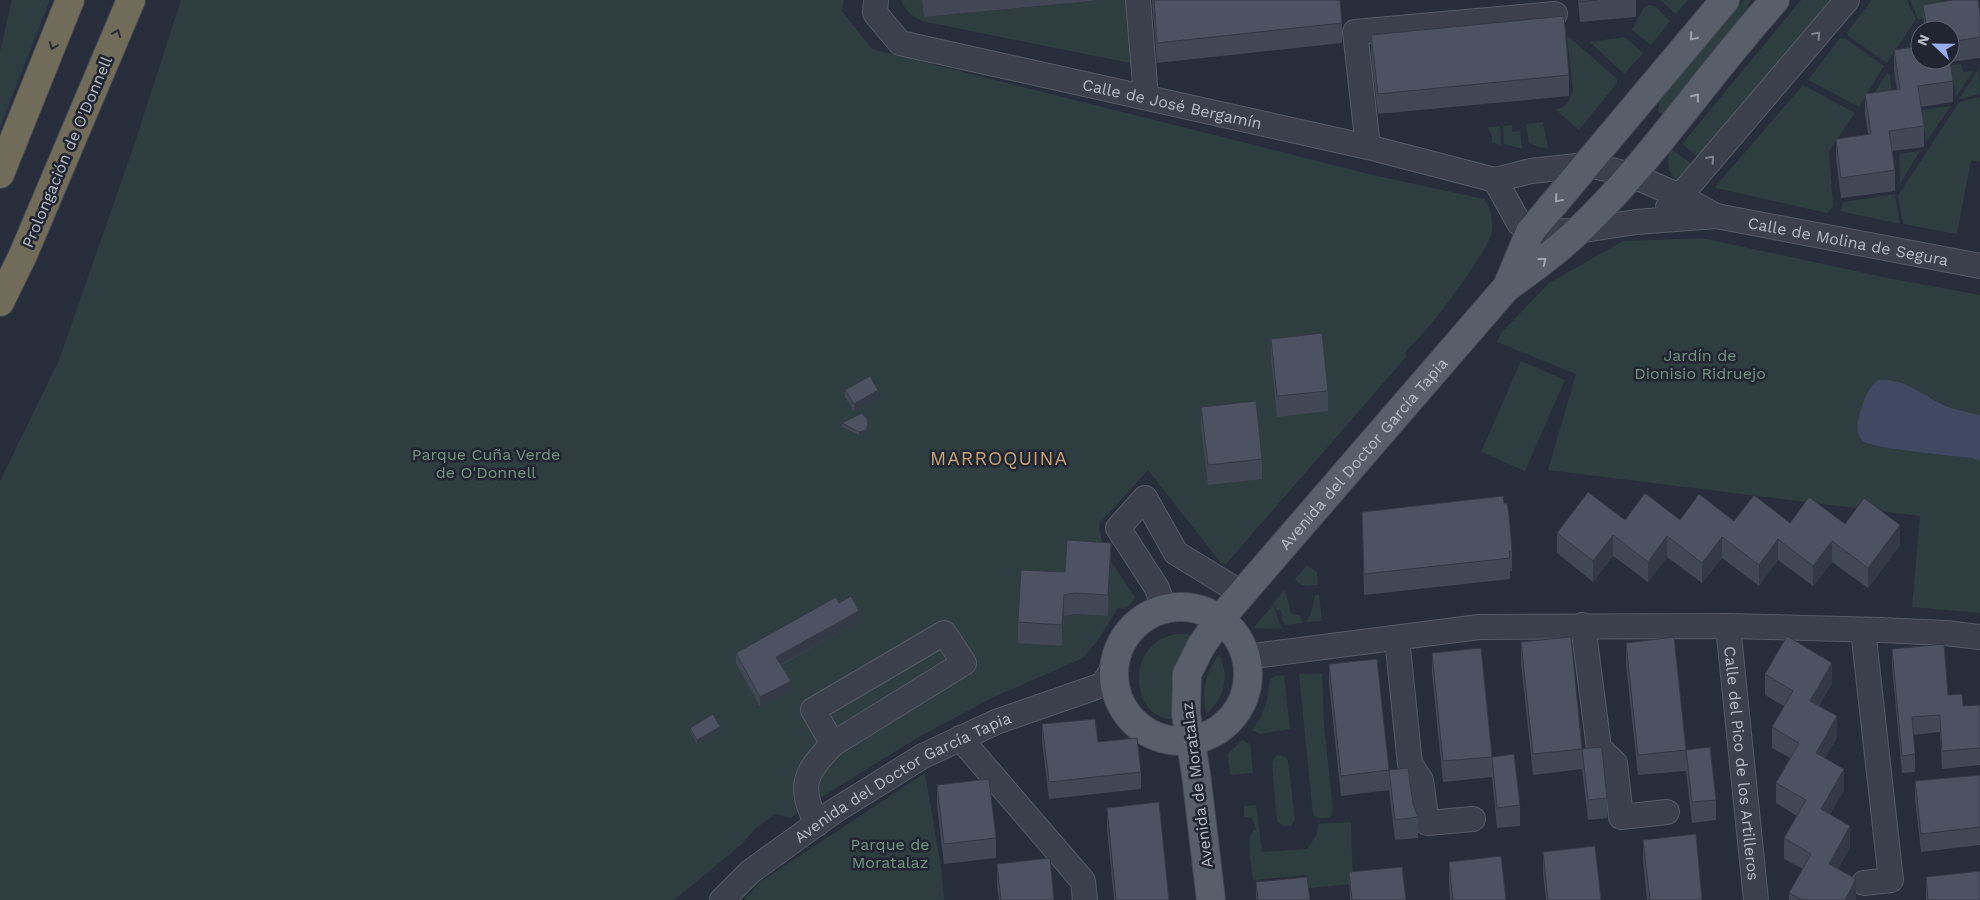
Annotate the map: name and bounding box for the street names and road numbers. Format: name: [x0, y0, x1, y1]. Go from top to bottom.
street label: Prolongación de O'Donnell: [18, 53, 116, 251]
street label: Calle de José Bergamín: [1081, 74, 1264, 133]
street label: Calle de Molina de Segura: [1746, 213, 1950, 269]
street label: Avenida del Doctor García Tapia: [1275, 353, 1451, 553]
street label: Calle del Pico de los Artilleros: [1721, 645, 1763, 881]
street label: Avenida de Moratalaz: [1177, 701, 1217, 869]
street label: Avenida del Doctor García Tapia: [790, 708, 1014, 847]

